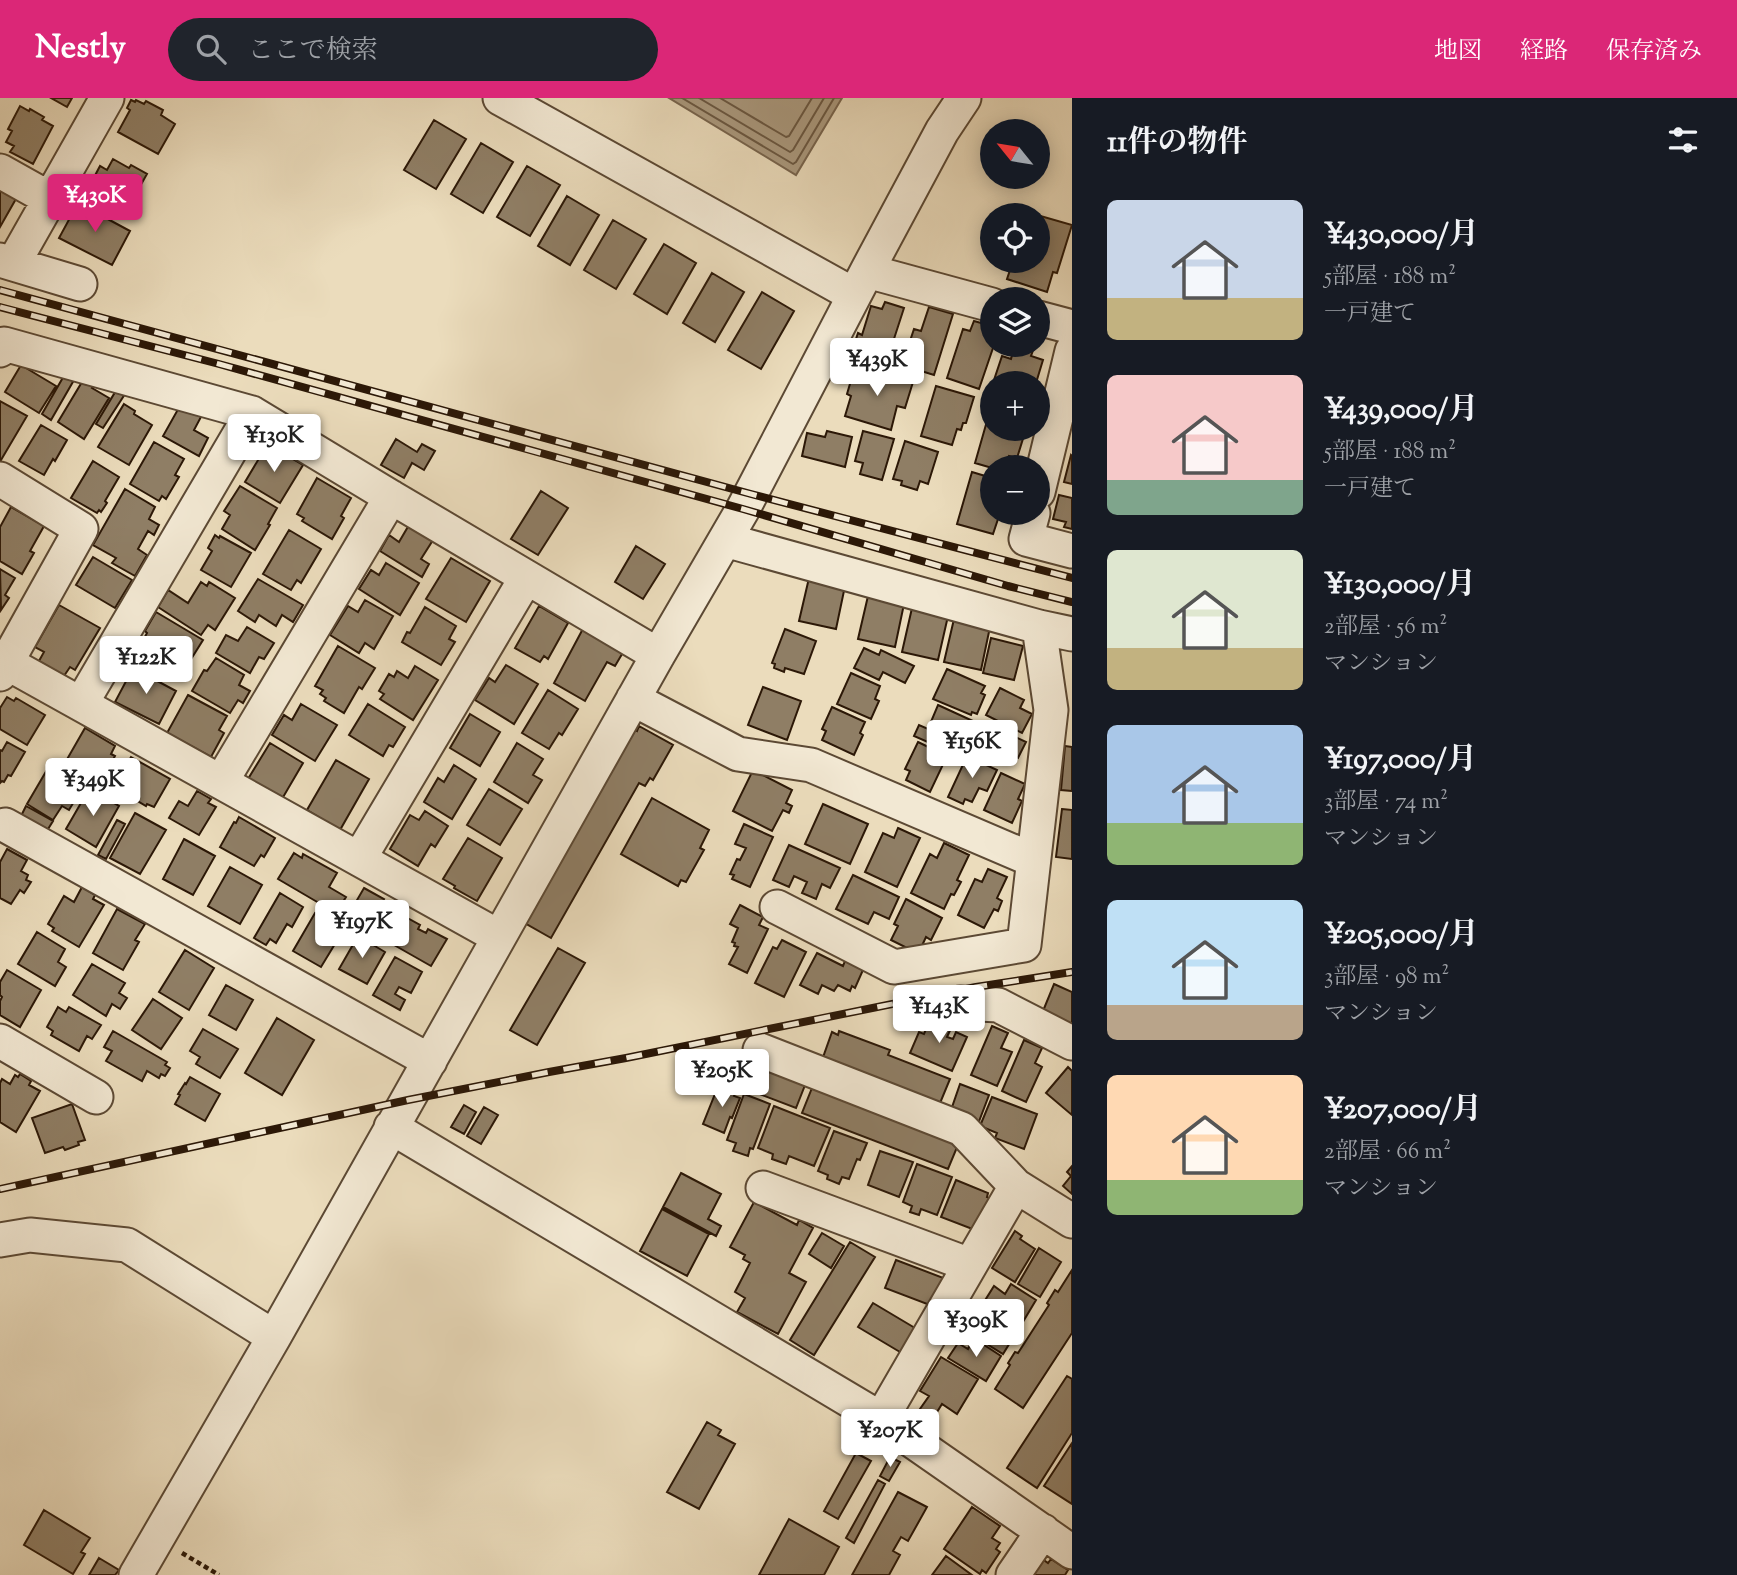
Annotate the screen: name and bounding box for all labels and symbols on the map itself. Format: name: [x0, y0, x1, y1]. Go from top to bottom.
north arrow: [980, 119, 1050, 189]
pin: ¥430K: [46, 174, 144, 234]
pin: ¥439K: [828, 338, 926, 398]
pin: ¥130K: [225, 414, 323, 474]
pin: ¥122K: [97, 636, 195, 696]
pin: ¥156K: [923, 720, 1021, 780]
pin: ¥349K: [44, 758, 142, 818]
pin: ¥197K: [313, 900, 411, 960]
pin: ¥143K: [890, 986, 988, 1045]
pin: ¥205K: [673, 1049, 771, 1109]
pin: ¥309K: [927, 1300, 1025, 1359]
pin: ¥207K: [841, 1410, 939, 1469]

